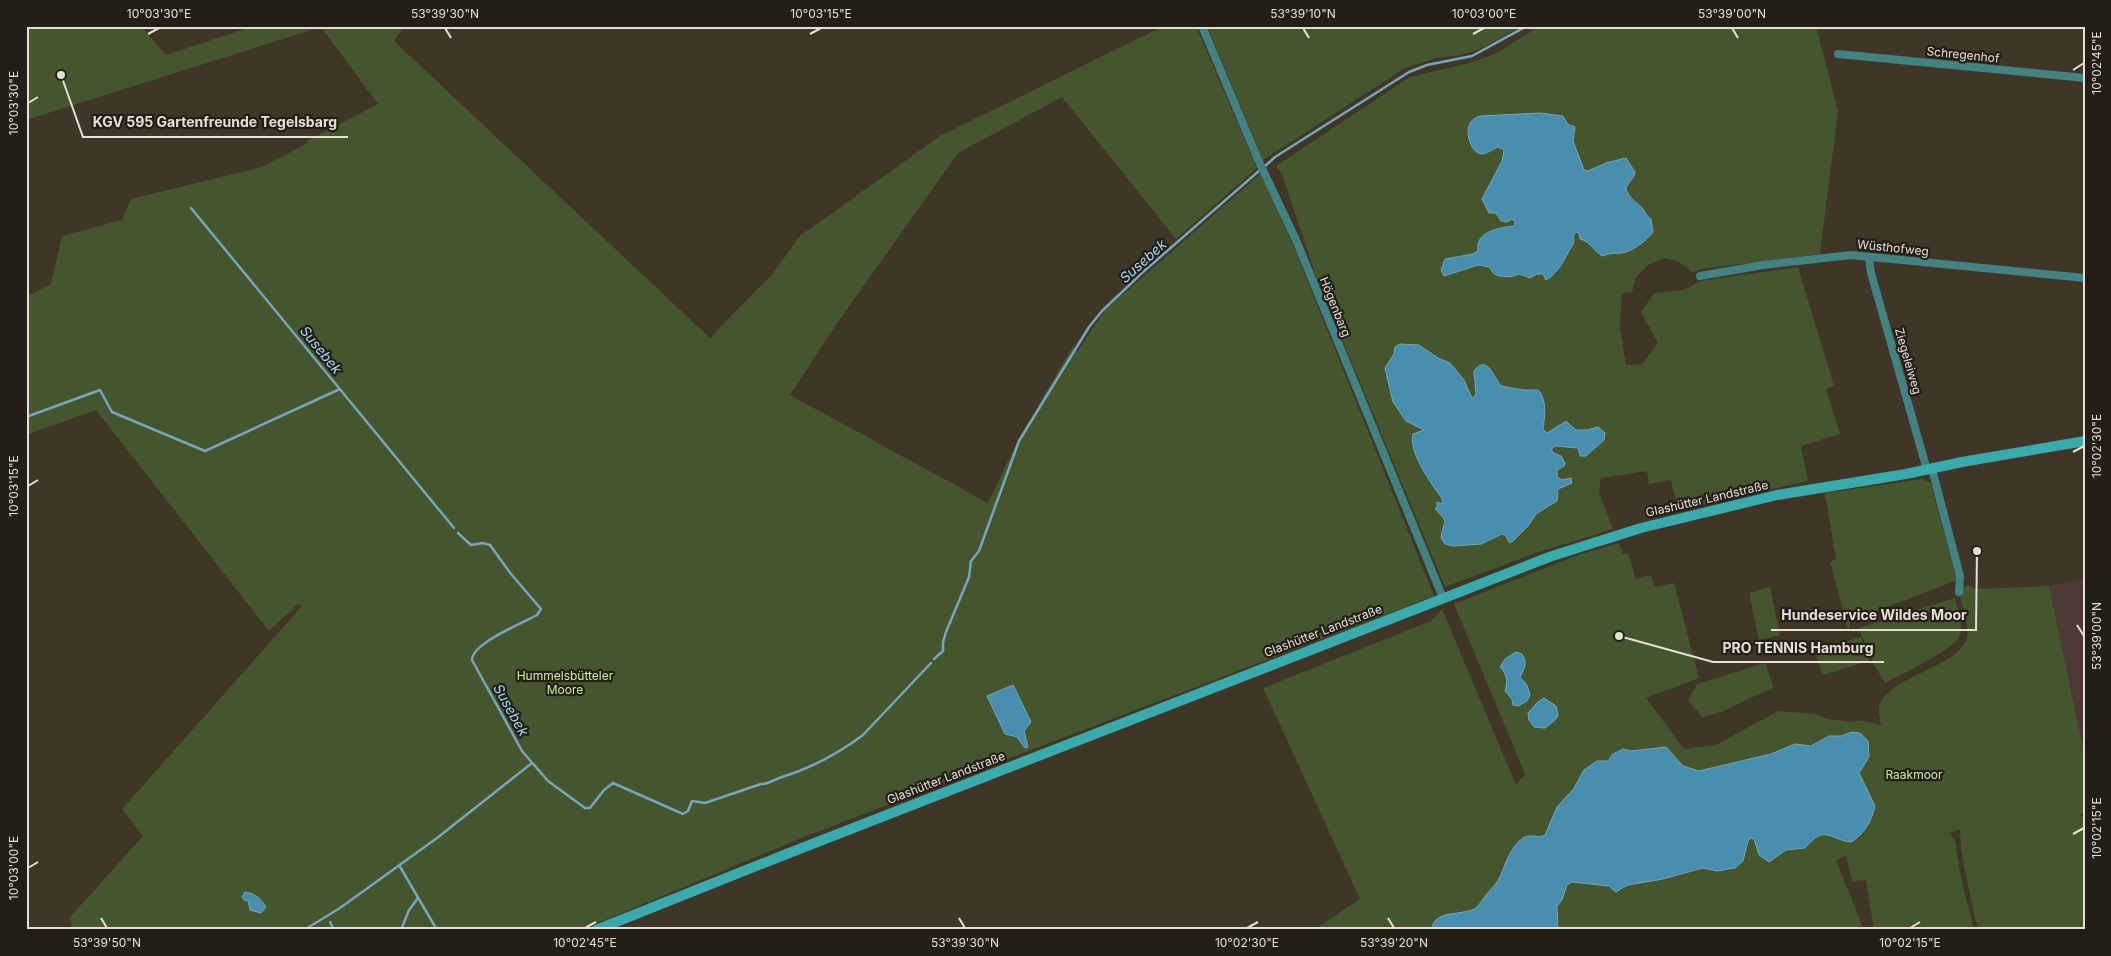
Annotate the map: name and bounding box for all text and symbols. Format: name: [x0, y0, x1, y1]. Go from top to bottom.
text: 10°03'30"E: [127, 6, 191, 21]
text: 53°39'30"N: [411, 6, 479, 21]
text: 10°03'15"E: [790, 6, 852, 21]
text: 53°39'10"N: [1270, 6, 1336, 21]
text: 10°03'00"E: [1452, 6, 1516, 21]
text: 53°39'00"N: [1698, 6, 1766, 21]
text: 10°02'45"E: [2089, 31, 2104, 95]
street label: Schregenhof: [1926, 43, 2001, 66]
text: 10°03'30"E: [6, 71, 21, 135]
callout: KGV 595 Gartenfreunde Tegelsbarg: [83, 108, 348, 137]
text: KGV 595 Gartenfreunde Tegelsbarg: [93, 113, 337, 130]
water label: Susebek: [1116, 235, 1170, 286]
street label: Wüsthofweg: [1856, 236, 1930, 259]
street label: Högenbarg: [1317, 275, 1354, 339]
water label: Susebek: [297, 322, 346, 377]
street label: Ziegeleiweg: [1892, 326, 1925, 396]
text: 10°02'30"E: [2089, 414, 2104, 478]
text: 10°03'15"E: [6, 455, 21, 517]
street label: Glashütter Landstraße: [1644, 477, 1770, 520]
street label: Glashütter Landstraße: [1262, 601, 1384, 660]
callout: Hundeservice Wildes Moor: [1771, 601, 1976, 630]
text: 53°39'00"N: [2089, 602, 2104, 670]
text: Hundeservice Wildes Moor: [1781, 606, 1967, 623]
callout: PRO TENNIS Hamburg: [1713, 633, 1884, 662]
text: PRO TENNIS Hamburg: [1722, 639, 1874, 656]
park label: Hummelsbütteler Moore: [517, 668, 614, 697]
water label: Susebek: [490, 681, 533, 739]
street label: Glashütter Landstraße: [885, 748, 1007, 807]
park label: Raakmoor: [1885, 767, 1943, 782]
text: 10°02'15"E: [2089, 797, 2104, 859]
text: 10°03'00"E: [6, 836, 21, 900]
text: 53°39'50"N: [73, 935, 141, 950]
text: 10°02'45"E: [553, 935, 617, 950]
text: 53°39'30"N: [931, 935, 999, 950]
text: 10°02'30"E: [1215, 935, 1279, 950]
text: 53°39'20"N: [1360, 935, 1428, 950]
text: 10°02'15"E: [1879, 935, 1941, 950]

